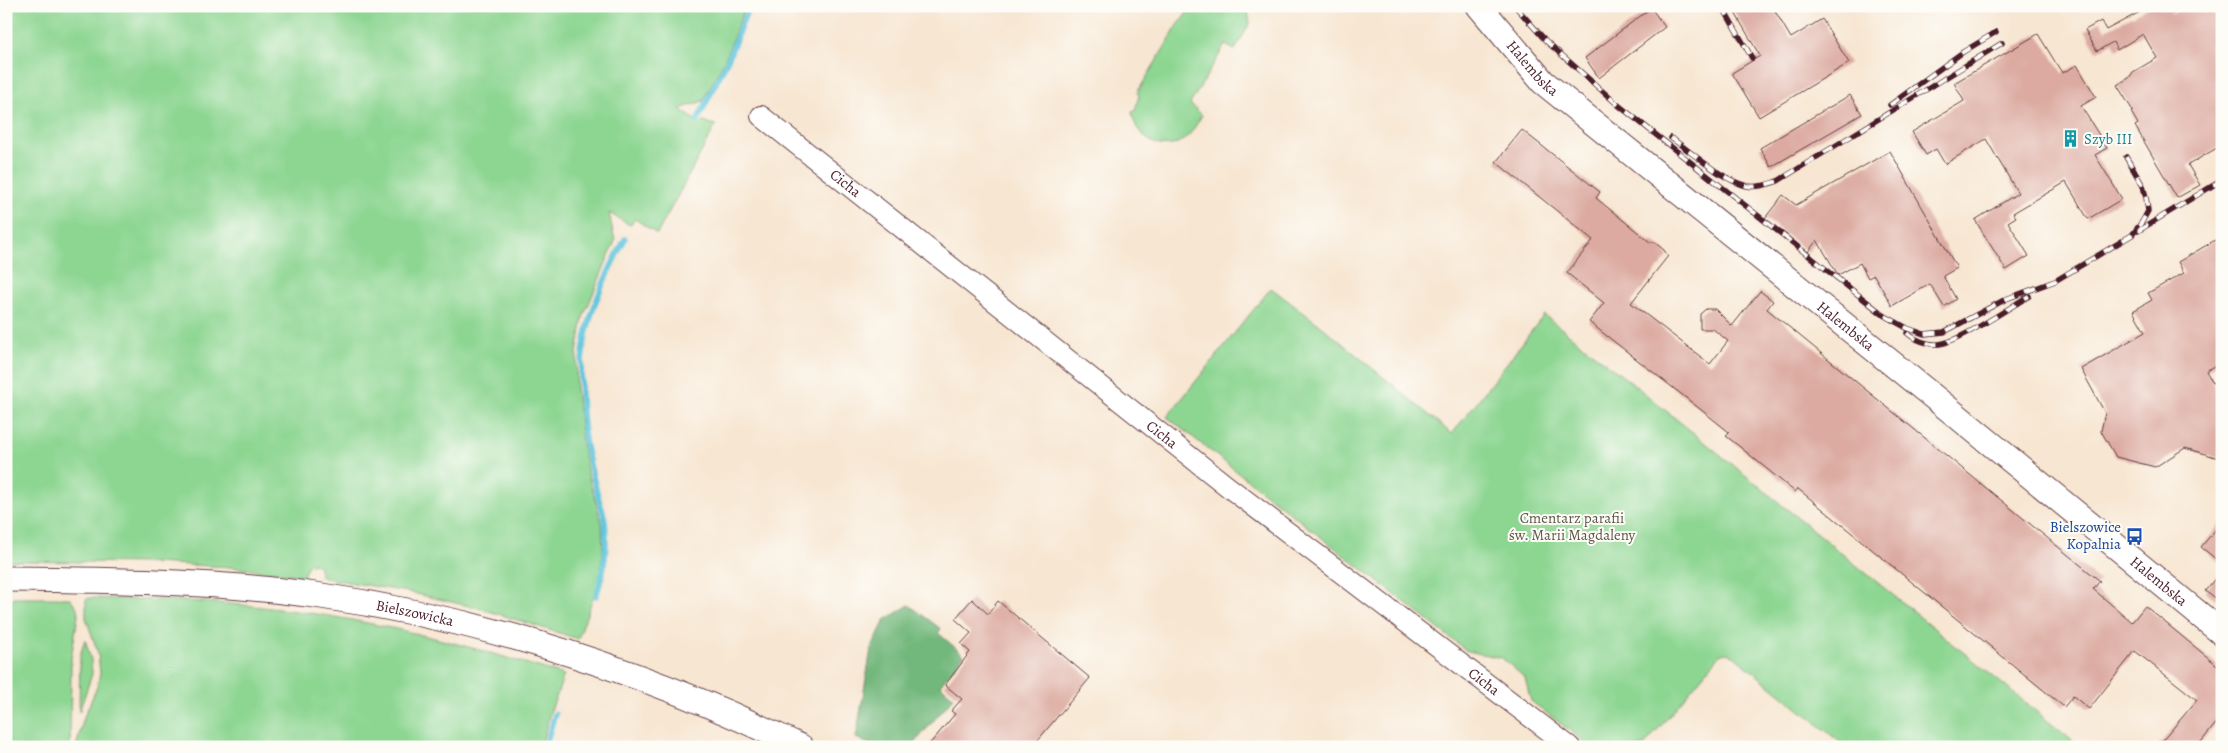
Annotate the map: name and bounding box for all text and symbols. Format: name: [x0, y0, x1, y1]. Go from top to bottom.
street label: Halembska: [1502, 36, 1563, 100]
building icon: Szyb III: [2060, 129, 2080, 149]
place label: Szyb III: [2084, 129, 2132, 149]
street label: Cicha: [826, 165, 865, 202]
street label: Halembska: [1813, 297, 1879, 355]
street label: Cicha: [1142, 416, 1182, 453]
park label: Cmentarz parafii św. Marii Magdaleny: [1509, 508, 1636, 545]
place label: Bielszowice Kopalnia: [2050, 517, 2121, 554]
bus stop icon: Bielszowice Kopalnia: [2125, 526, 2145, 546]
street label: Halembska: [2126, 552, 2192, 611]
street label: Bielszowicka: [374, 595, 456, 631]
street label: Cicha: [1464, 663, 1504, 700]

